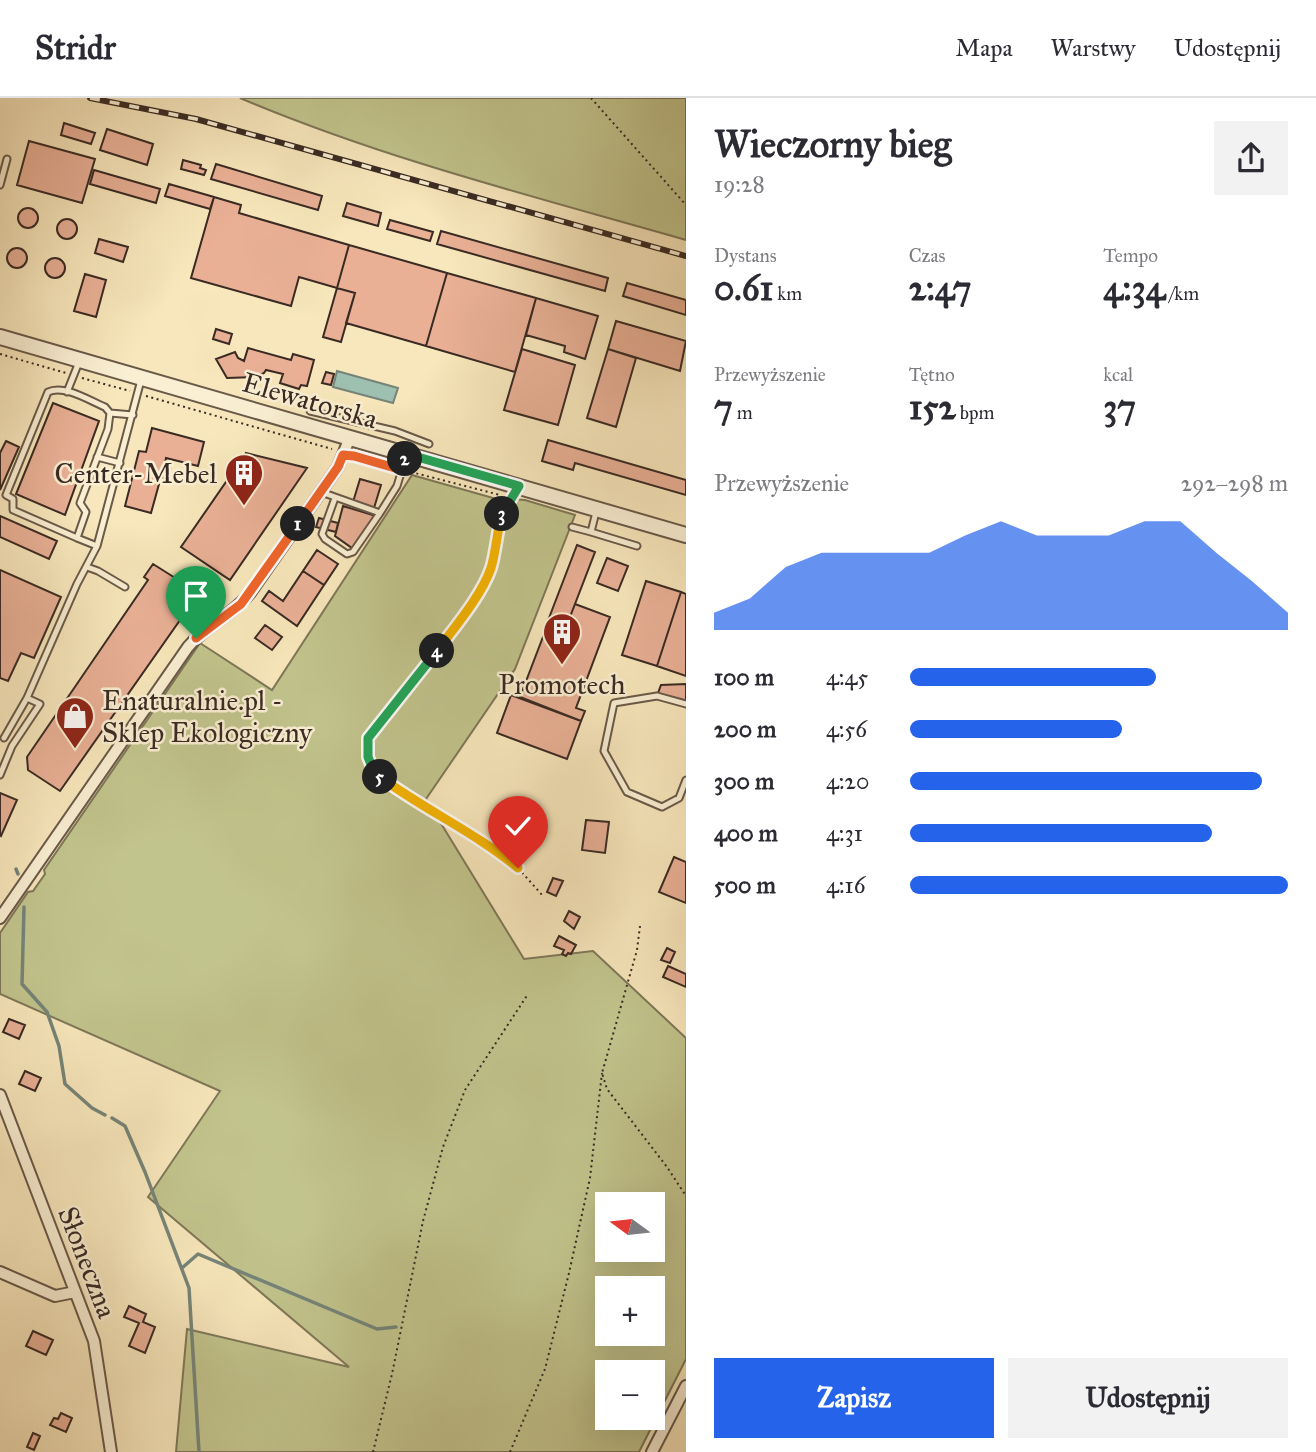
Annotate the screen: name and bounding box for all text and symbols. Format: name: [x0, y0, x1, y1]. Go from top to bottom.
text: Stridr: [35, 28, 116, 68]
text: Mapa: [956, 33, 1013, 63]
text: Warstwy: [1051, 33, 1136, 63]
text: Udostępnij: [1174, 33, 1281, 63]
text: Wieczorny bieg: [714, 121, 951, 167]
button: share: [1214, 121, 1288, 195]
text: 19:28: [714, 170, 765, 198]
text: Dystans: [714, 244, 777, 267]
text: Czas: [909, 244, 945, 267]
text: Tempo: [1103, 244, 1158, 267]
text: 0.61: [714, 267, 773, 310]
text: 2:47: [909, 267, 971, 310]
text: 4:34: [1103, 267, 1165, 310]
text: km: [773, 282, 802, 305]
text: /km: [1165, 282, 1199, 305]
text: Przewyższenie: [714, 363, 826, 386]
text: Tętno: [909, 363, 955, 386]
text: kcal: [1103, 363, 1133, 386]
street label: Elewatorska: [238, 365, 382, 436]
text: 7: [714, 386, 733, 429]
text: 152: [909, 386, 956, 429]
text: 37: [1103, 386, 1136, 429]
text: m: [733, 401, 753, 424]
text: bpm: [956, 401, 994, 424]
pin: 2: [388, 442, 422, 476]
text: 2: [400, 447, 409, 470]
building icon: Center-Mebel: [223, 452, 265, 507]
place label: Center-Mebel: [55, 456, 217, 491]
text: Przewyższenie: [714, 469, 849, 497]
text: 292–298 m: [1181, 469, 1288, 497]
pin: 3: [484, 496, 520, 532]
text: 3: [498, 502, 505, 525]
pin: 1: [280, 506, 316, 542]
text: 1: [294, 512, 301, 535]
pin: [166, 566, 226, 638]
icon: arrive: [177, 577, 215, 615]
building icon: Promotech: [541, 611, 583, 666]
pin: 4: [420, 634, 454, 668]
text: 4: [431, 639, 442, 662]
text: 100 m: [714, 663, 774, 691]
text: 4:45: [826, 663, 868, 691]
place label: Promotech: [498, 667, 626, 702]
place label: Enaturalnie.pl - Sklep Ekologiczny: [102, 683, 313, 750]
shop icon: Enaturalnie.pl - Sklep Ekologiczny: [54, 695, 96, 750]
text: 200 m: [714, 715, 776, 743]
text: 4:56: [826, 715, 867, 743]
pin: 5: [362, 760, 398, 794]
text: 5: [375, 765, 384, 788]
text: 300 m: [714, 767, 774, 795]
text: 4:20: [826, 767, 869, 795]
pin: [488, 796, 548, 868]
icon: check: [499, 807, 537, 845]
text: 400 m: [714, 819, 778, 847]
text: 4:31: [826, 819, 863, 847]
text: 500 m: [714, 871, 776, 899]
text: 4:16: [826, 871, 865, 899]
north arrow: [595, 1192, 665, 1262]
map controls: [595, 1192, 665, 1430]
street label: Słoneczna: [50, 1202, 125, 1323]
button: +: [595, 1276, 665, 1346]
button: Zapisz: [714, 1358, 994, 1438]
button: Udostępnij: [1008, 1358, 1288, 1438]
button: −: [595, 1360, 665, 1430]

